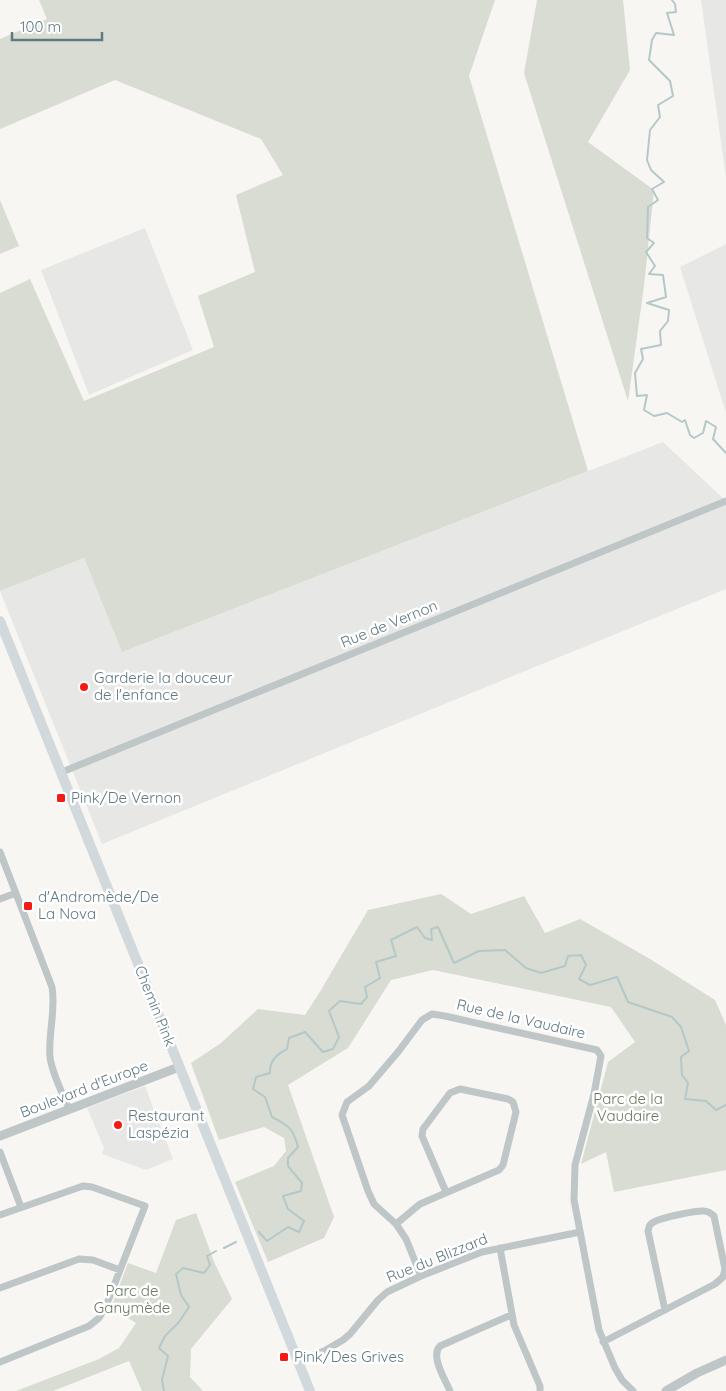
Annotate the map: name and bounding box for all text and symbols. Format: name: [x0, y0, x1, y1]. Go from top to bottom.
scale bar: [12, 10, 102, 42]
text: 100 m: [20, 17, 61, 36]
street label: Rue de Vernon: [338, 595, 440, 652]
place label: Garderie la douceur de l'enfance: [94, 668, 232, 704]
marker: Garderie la douceur de l'enfance: [78, 681, 90, 693]
place label: Pink/De Vernon: [71, 788, 181, 807]
marker: Pink/De Vernon: [55, 792, 67, 804]
place label: d'Andromède/De La Nova: [38, 887, 159, 923]
marker: d'Andromède/De La Nova: [22, 900, 34, 912]
street label: Chemin Pink: [131, 963, 180, 1049]
street label: Rue de la Vaudaire: [455, 994, 587, 1043]
street label: Boulevard d'Europe: [17, 1055, 151, 1122]
park label: Parc de la Vaudaire: [593, 1089, 663, 1125]
place label: Restaurant Laspézia: [128, 1106, 205, 1142]
marker: Restaurant Laspézia: [112, 1119, 124, 1131]
street label: Rue du Blizzard: [383, 1229, 490, 1286]
park label: Parc de Ganymède: [94, 1281, 170, 1317]
place label: Pink/Des Grives: [294, 1347, 404, 1366]
marker: Pink/Des Grives: [278, 1351, 290, 1363]

